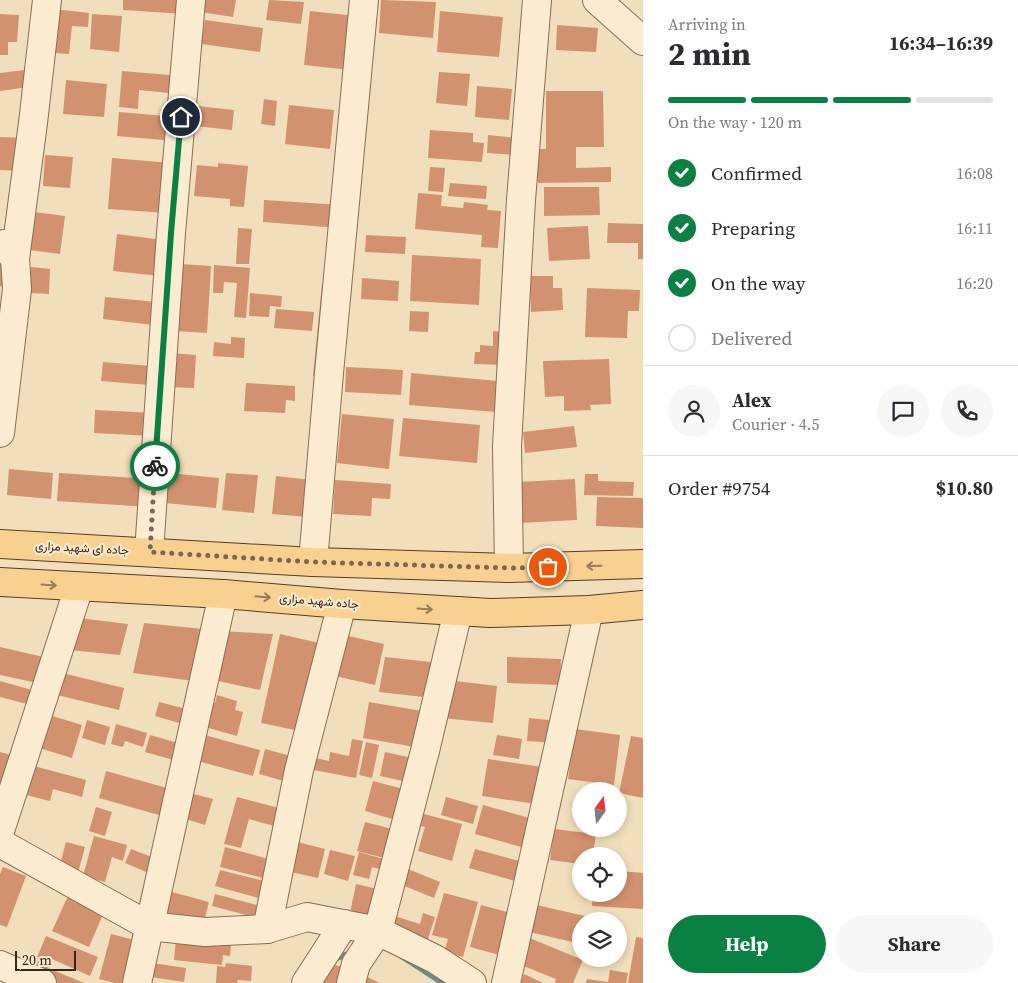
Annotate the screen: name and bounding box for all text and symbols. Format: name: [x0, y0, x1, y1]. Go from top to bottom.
text: Arriving in: [668, 13, 746, 35]
text: 16:34–16:39: [889, 30, 993, 56]
text: 2 min: [668, 32, 751, 76]
pin: [160, 96, 202, 138]
icon: home: [167, 103, 195, 131]
text: On the way · 120 m: [668, 111, 802, 133]
icon: check: [668, 159, 696, 187]
text: Confirmed: [711, 160, 802, 186]
text: 16:08: [956, 162, 993, 184]
icon: check: [668, 214, 696, 242]
text: Preparing: [711, 215, 795, 241]
text: 16:11: [956, 217, 993, 239]
icon: check: [668, 269, 696, 297]
text: On the way: [711, 270, 806, 296]
text: 16:20: [956, 272, 993, 294]
text: Delivered: [711, 325, 792, 351]
button: person: [668, 385, 720, 437]
button: chat: [877, 385, 929, 437]
button: phone: [941, 385, 993, 437]
text: Alex: [732, 387, 771, 413]
text: Courier · 4.5: [732, 413, 820, 435]
courier: [130, 441, 180, 491]
icon: bike: [141, 452, 169, 480]
text: Order #9754: [668, 475, 770, 501]
text: $10.80: [936, 475, 993, 501]
street label: جاده ای شهید مزاری: [35, 538, 129, 558]
pin: [527, 546, 569, 588]
icon: bag: [534, 553, 562, 581]
one-way arrow: [587, 561, 603, 570]
one-way arrow: [40, 580, 56, 590]
street label: جاده شهید مزاری: [279, 590, 359, 612]
one-way arrow: [255, 592, 271, 602]
one-way arrow: [417, 605, 433, 614]
north arrow: [572, 782, 628, 838]
map controls: [572, 782, 627, 967]
button: locate: [572, 847, 627, 902]
button: layers: [572, 912, 627, 967]
button: Help: [668, 915, 826, 973]
button: Share: [836, 915, 993, 973]
scale bar: [15, 948, 76, 971]
text: 20 m: [22, 950, 52, 970]

